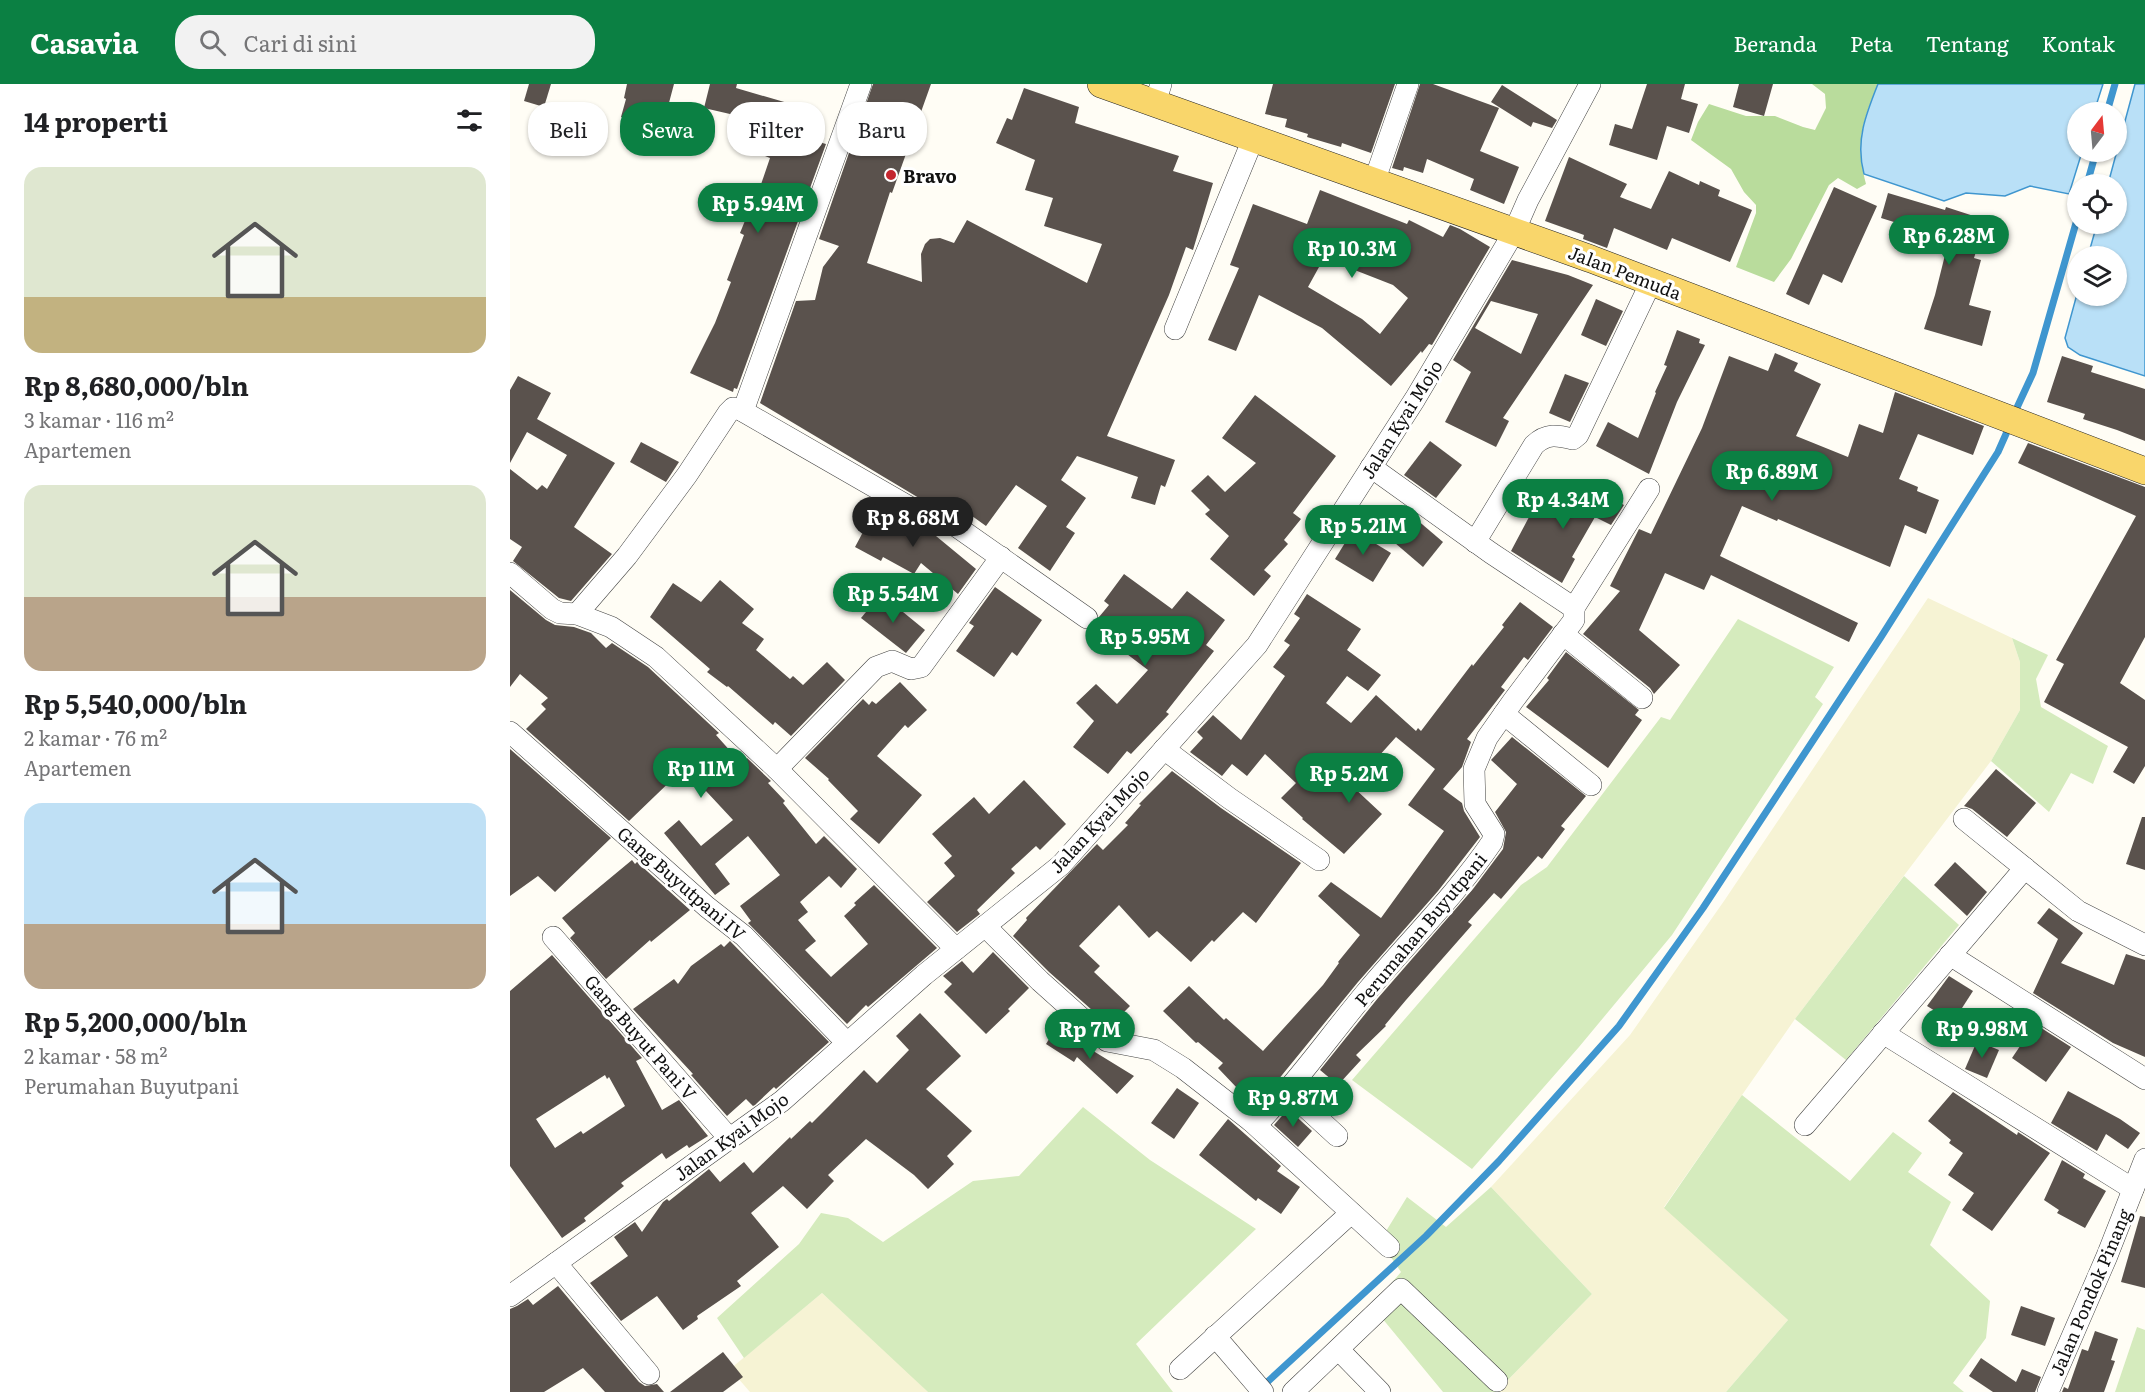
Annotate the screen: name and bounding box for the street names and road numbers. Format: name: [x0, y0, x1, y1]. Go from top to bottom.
street label: Jalan Pemuda: [1565, 238, 1686, 306]
street label: Jalan Kyai Mojo: [1354, 354, 1448, 484]
street label: Jalan Kyai Mojo: [1043, 761, 1155, 879]
street label: Gang Buyutpani IV: [612, 820, 752, 946]
street label: Perumahan Buyutpani: [1347, 846, 1493, 1012]
street label: Gang Buyut Pani V: [579, 968, 703, 1106]
street label: Jalan Kyai Mojo: [668, 1085, 794, 1187]
street label: Jalan Pondok Pinang: [2043, 1203, 2138, 1380]

